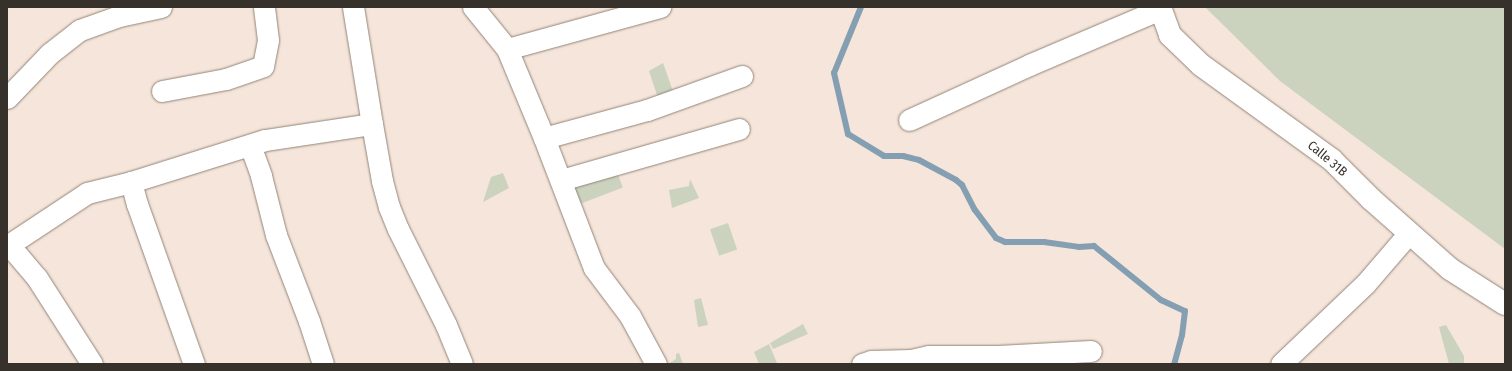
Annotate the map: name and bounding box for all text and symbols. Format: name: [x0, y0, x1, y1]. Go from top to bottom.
street label: Calle 31B: [1304, 138, 1350, 180]

